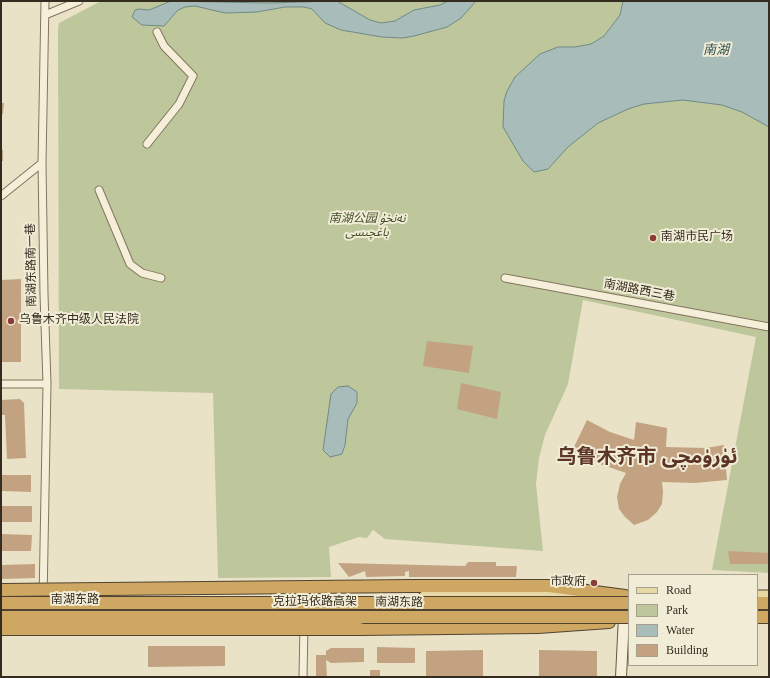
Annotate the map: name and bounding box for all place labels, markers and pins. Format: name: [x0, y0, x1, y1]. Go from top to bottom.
place label: 南湖市民广场: [661, 231, 733, 245]
marker: 南湖市民广场: [648, 233, 658, 243]
place label: 乌鲁木齐中级人民法院: [19, 314, 139, 328]
marker: 乌鲁木齐中级人民法院: [6, 316, 16, 326]
place label: 市政府: [550, 576, 586, 590]
marker: 市政府: [589, 578, 599, 588]

